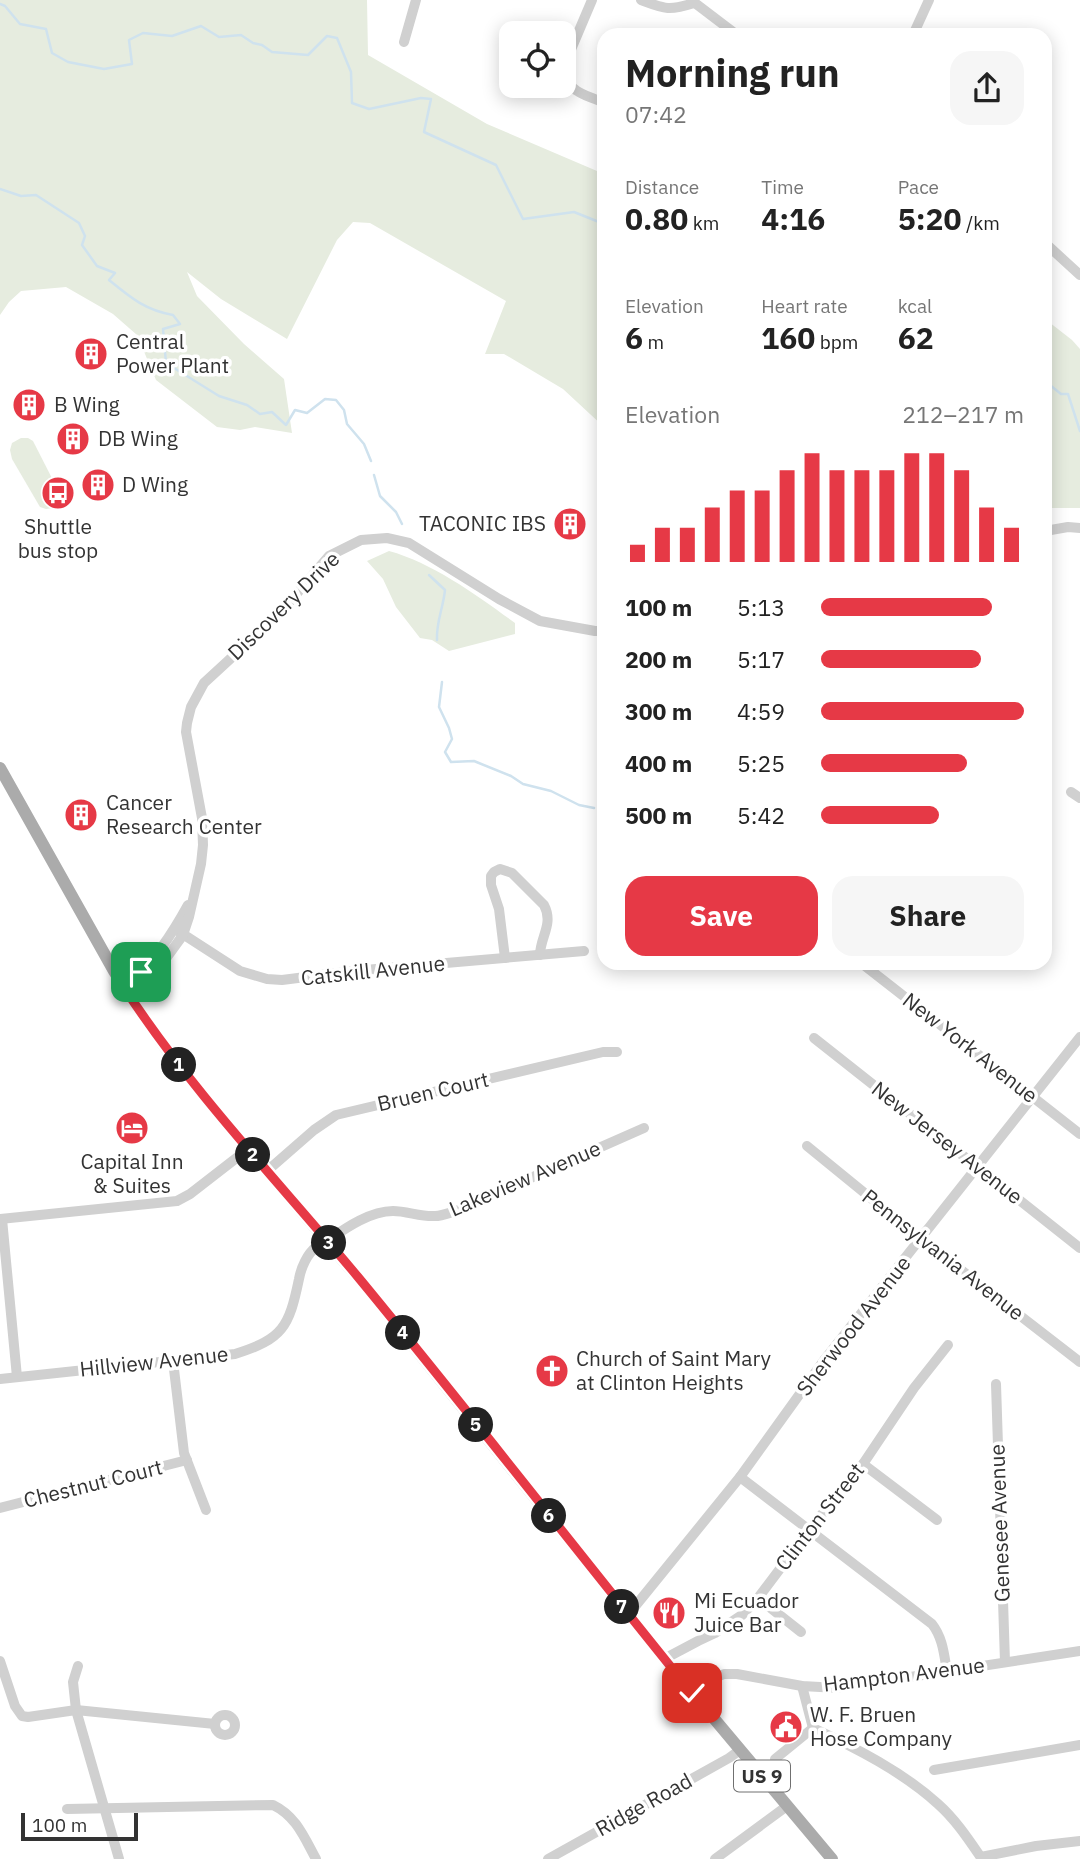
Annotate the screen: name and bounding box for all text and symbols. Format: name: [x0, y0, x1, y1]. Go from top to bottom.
map controls: [499, 21, 576, 98]
button: locate: [499, 21, 576, 98]
text: Morning run: [625, 48, 840, 97]
button: share: [950, 51, 1024, 125]
text: 07:42: [625, 99, 687, 129]
text: Distance: [625, 175, 699, 199]
text: Time: [761, 175, 804, 199]
text: Pace: [898, 175, 939, 199]
text: 0.80: [625, 199, 688, 238]
text: 4:16: [761, 199, 825, 238]
text: 5:20: [898, 199, 962, 238]
text: km: [688, 211, 719, 235]
text: /km: [962, 211, 1000, 235]
text: Elevation: [625, 294, 704, 318]
text: Heart rate: [761, 294, 848, 318]
text: kcal: [898, 294, 932, 318]
text: 6: [625, 318, 643, 357]
text: 160: [761, 318, 815, 357]
text: 62: [898, 318, 934, 357]
place label: Central Power Plant: [116, 327, 229, 379]
text: m: [643, 330, 664, 354]
text: bpm: [815, 330, 858, 354]
building icon: Central Power Plant: [72, 335, 110, 373]
building icon: B Wing: [10, 386, 48, 424]
place label: B Wing: [54, 390, 120, 418]
text: Elevation: [625, 399, 720, 429]
text: 212–217 m: [902, 399, 1024, 429]
building icon: DB Wing: [54, 420, 92, 458]
place label: DB Wing: [98, 424, 178, 452]
building icon: D Wing: [79, 466, 117, 504]
place label: D Wing: [122, 470, 188, 498]
bus stop icon: Shuttle bus stop: [39, 474, 77, 512]
building icon: TACONIC IBS: [551, 505, 589, 543]
place label: TACONIC IBS: [419, 509, 546, 537]
place label: Shuttle bus stop: [18, 512, 98, 564]
street label: Discovery Drive: [221, 545, 345, 666]
text: 100 m: [625, 592, 692, 622]
text: 5:13: [737, 592, 785, 622]
text: 200 m: [625, 644, 692, 674]
text: 5:17: [737, 644, 785, 674]
text: 300 m: [625, 696, 692, 726]
text: 4:59: [737, 696, 785, 726]
text: 400 m: [625, 748, 692, 778]
text: 5:25: [737, 748, 785, 778]
place label: Cancer Research Center: [106, 788, 262, 840]
building icon: Cancer Research Center: [62, 796, 100, 834]
text: 500 m: [625, 800, 692, 830]
text: 5:42: [737, 800, 785, 830]
button: Save: [625, 876, 818, 956]
button: Share: [832, 876, 1024, 956]
pin: [111, 942, 171, 1002]
street label: Catskill Avenue: [300, 949, 446, 991]
icon: arrive: [122, 953, 160, 991]
street label: New York Avenue: [897, 986, 1044, 1109]
pin: 1: [162, 1048, 196, 1082]
text: 1: [173, 1052, 184, 1076]
street label: Bruen Court: [374, 1065, 491, 1117]
street label: New Jersey Avenue: [866, 1074, 1029, 1210]
hotel icon: Capital Inn & Suites: [113, 1109, 151, 1147]
street label: Lakeview Avenue: [445, 1134, 605, 1223]
pin: 2: [236, 1138, 270, 1172]
text: 2: [247, 1142, 258, 1166]
place label: Capital Inn & Suites: [80, 1147, 184, 1199]
street label: Pennsylvania Avenue: [857, 1182, 1030, 1326]
pin: 3: [312, 1226, 346, 1260]
text: 3: [323, 1230, 334, 1254]
street label: Sherwood Avenue: [790, 1250, 917, 1401]
pin: 4: [386, 1316, 420, 1350]
text: 4: [397, 1320, 408, 1344]
street label: Hillview Avenue: [78, 1339, 230, 1383]
place label: Church of Saint Mary at Clinton Heights: [576, 1344, 771, 1396]
church icon: Church of Saint Mary at Clinton Heights: [533, 1352, 571, 1390]
pin: 5: [458, 1408, 494, 1442]
text: 5: [470, 1412, 481, 1436]
street label: Genesee Avenue: [982, 1444, 1016, 1602]
street label: Chestnut Court: [20, 1452, 165, 1514]
street label: Clinton Street: [768, 1457, 870, 1576]
pin: 6: [532, 1498, 566, 1534]
text: 6: [543, 1503, 554, 1527]
place label: Mi Ecuador Juice Bar: [694, 1586, 799, 1638]
pin: 7: [604, 1590, 640, 1624]
text: 7: [616, 1594, 627, 1618]
restaurant icon: Mi Ecuador Juice Bar: [650, 1594, 688, 1632]
street label: Hampton Avenue: [822, 1650, 986, 1698]
pin: [662, 1663, 722, 1723]
icon: check: [673, 1674, 711, 1712]
place label: W. F. Bruen Hose Company: [810, 1700, 953, 1752]
public building icon: W. F. Bruen Hose Company: [767, 1708, 805, 1746]
road number: US 9: [734, 1760, 790, 1792]
street label: Ridge Road: [590, 1766, 697, 1842]
scale bar: [21, 1810, 138, 1842]
text: 100 m: [32, 1813, 87, 1837]

